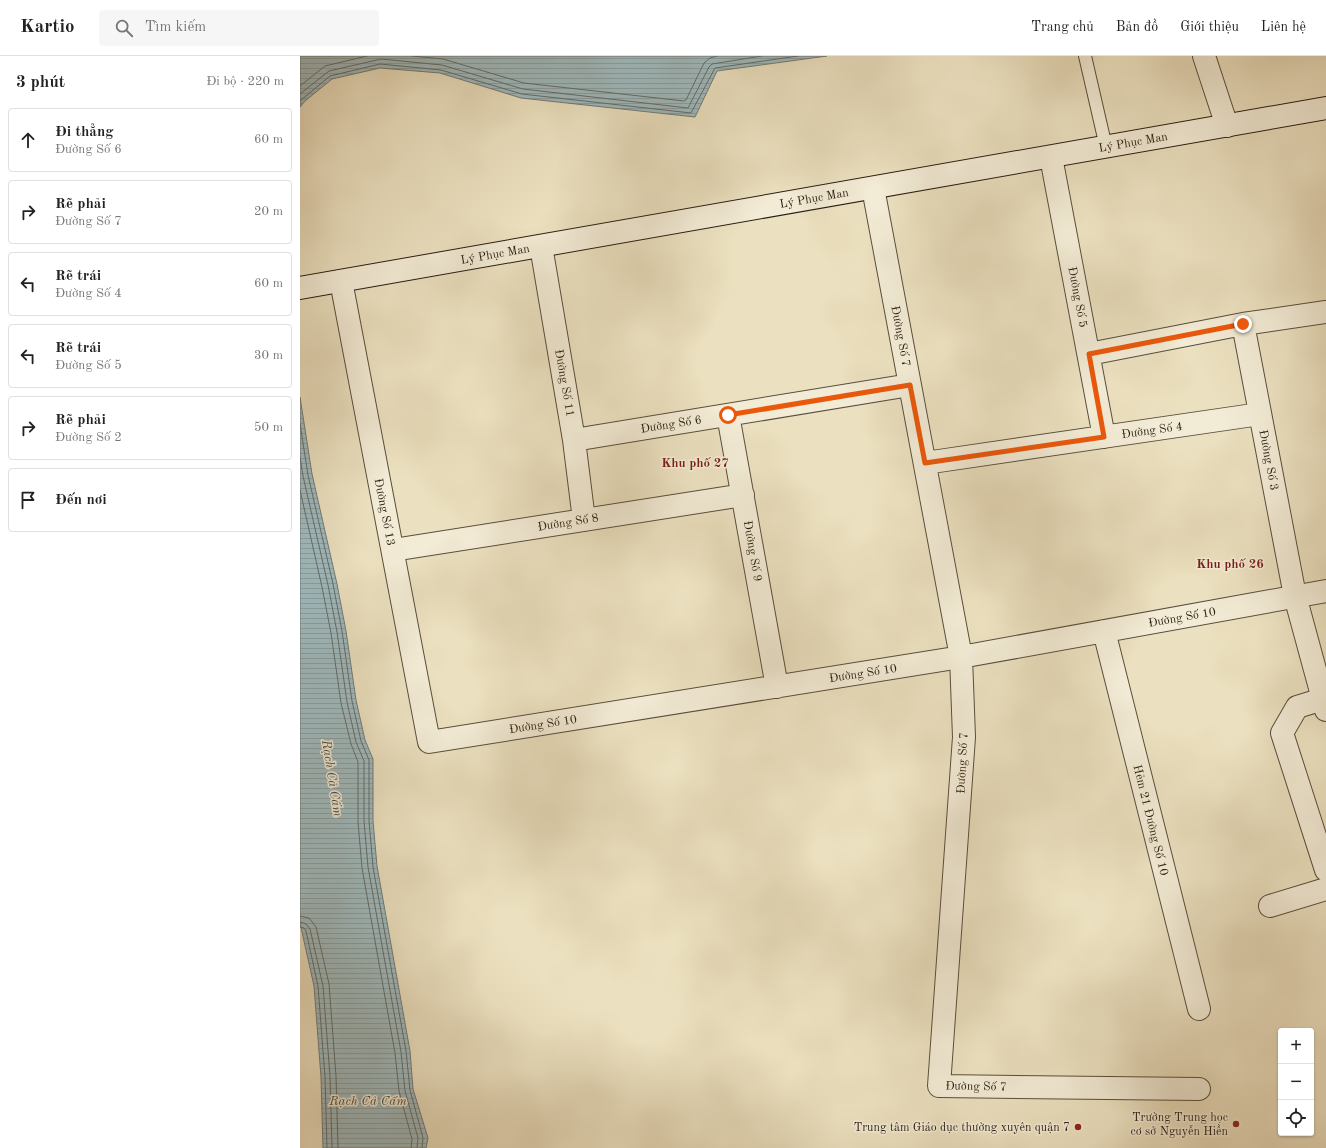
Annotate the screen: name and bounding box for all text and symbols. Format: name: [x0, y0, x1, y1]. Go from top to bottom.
search box: [99, 10, 379, 46]
icon: search: [113, 17, 135, 39]
text: Kartio: [20, 18, 75, 37]
text: Tìm kiếm: [145, 20, 206, 35]
text: Trang chủ: [1031, 20, 1094, 34]
text: Bản đồ: [1116, 20, 1158, 34]
text: Giới thiệu: [1180, 20, 1239, 34]
text: Liên hệ: [1261, 20, 1306, 34]
text: 3 phút: [16, 74, 65, 91]
text: Đi bộ · 220 m: [206, 75, 284, 88]
text: Đi thẳng: [55, 125, 114, 140]
icon: ahead: [17, 129, 39, 151]
street label: Lý Phục Man: [1098, 131, 1169, 155]
text: 60 m: [254, 133, 283, 146]
text: Đường Số 6: [55, 143, 122, 156]
street label: Lý Phục Man: [779, 187, 850, 211]
text: Rẽ phải: [55, 197, 106, 212]
icon: right: [17, 201, 39, 223]
text: 20 m: [254, 205, 283, 218]
text: Đường Số 7: [55, 215, 122, 228]
street label: Lý Phục Man: [460, 243, 531, 267]
street label: Đường Số 5: [1065, 266, 1090, 329]
text: Rẽ trái: [55, 269, 101, 284]
icon: left: [17, 273, 39, 295]
text: 60 m: [254, 277, 283, 290]
text: Đường Số 4: [55, 287, 122, 300]
street label: Đường Số 7: [888, 305, 913, 368]
route end: [1234, 315, 1252, 333]
text: Rẽ trái: [55, 341, 101, 356]
icon: left: [17, 345, 39, 367]
street label: Đường Số 11: [552, 348, 577, 418]
text: 30 m: [254, 349, 283, 362]
text: Đường Số 5: [55, 359, 122, 372]
route start: [719, 406, 737, 424]
text: Rẽ phải: [55, 413, 106, 428]
street label: Đường Số 6: [640, 413, 703, 436]
icon: right: [17, 417, 39, 439]
street label: Đường Số 4: [1121, 420, 1184, 441]
text: 50 m: [254, 421, 283, 434]
street label: Đường Số 3: [1256, 429, 1281, 492]
text: Đường Số 2: [55, 431, 122, 444]
district label: Khu phố 27: [661, 457, 729, 470]
street label: Đường Số 13: [372, 477, 397, 547]
icon: arrive: [17, 489, 39, 511]
text: Đến nơi: [55, 493, 107, 508]
street label: Đường Số 8: [537, 511, 600, 534]
street label: Đường Số 9: [741, 520, 764, 583]
district label: Khu phố 26: [1196, 558, 1264, 571]
street label: Đường Số 10: [1147, 605, 1217, 630]
street label: Đường Số 10: [828, 662, 898, 685]
street label: Đường Số 10: [508, 713, 578, 736]
street label: Đường Số 7: [954, 732, 971, 794]
water label: Rạch Cả Cấm: [319, 738, 344, 818]
street label: Hẻm 21 Đường Số 10: [1130, 763, 1171, 877]
map controls: [1278, 1028, 1314, 1136]
button: +: [1278, 1028, 1314, 1064]
button: −: [1278, 1064, 1314, 1100]
street label: Đường Số 7: [945, 1079, 1007, 1094]
water label: Rạch Cả Cấm: [328, 1095, 407, 1108]
button: locate: [1278, 1100, 1314, 1136]
place label: Trường Trung học cơ sở Nguyễn Hiền: [1131, 1112, 1229, 1138]
marker: Trường Trung học cơ sở Nguyễn Hiền: [1231, 1119, 1241, 1129]
place label: Trung tâm Giáo dục thường xuyên quận 7: [854, 1122, 1070, 1134]
marker: Trung tâm Giáo dục thường xuyên quận 7: [1073, 1122, 1083, 1132]

